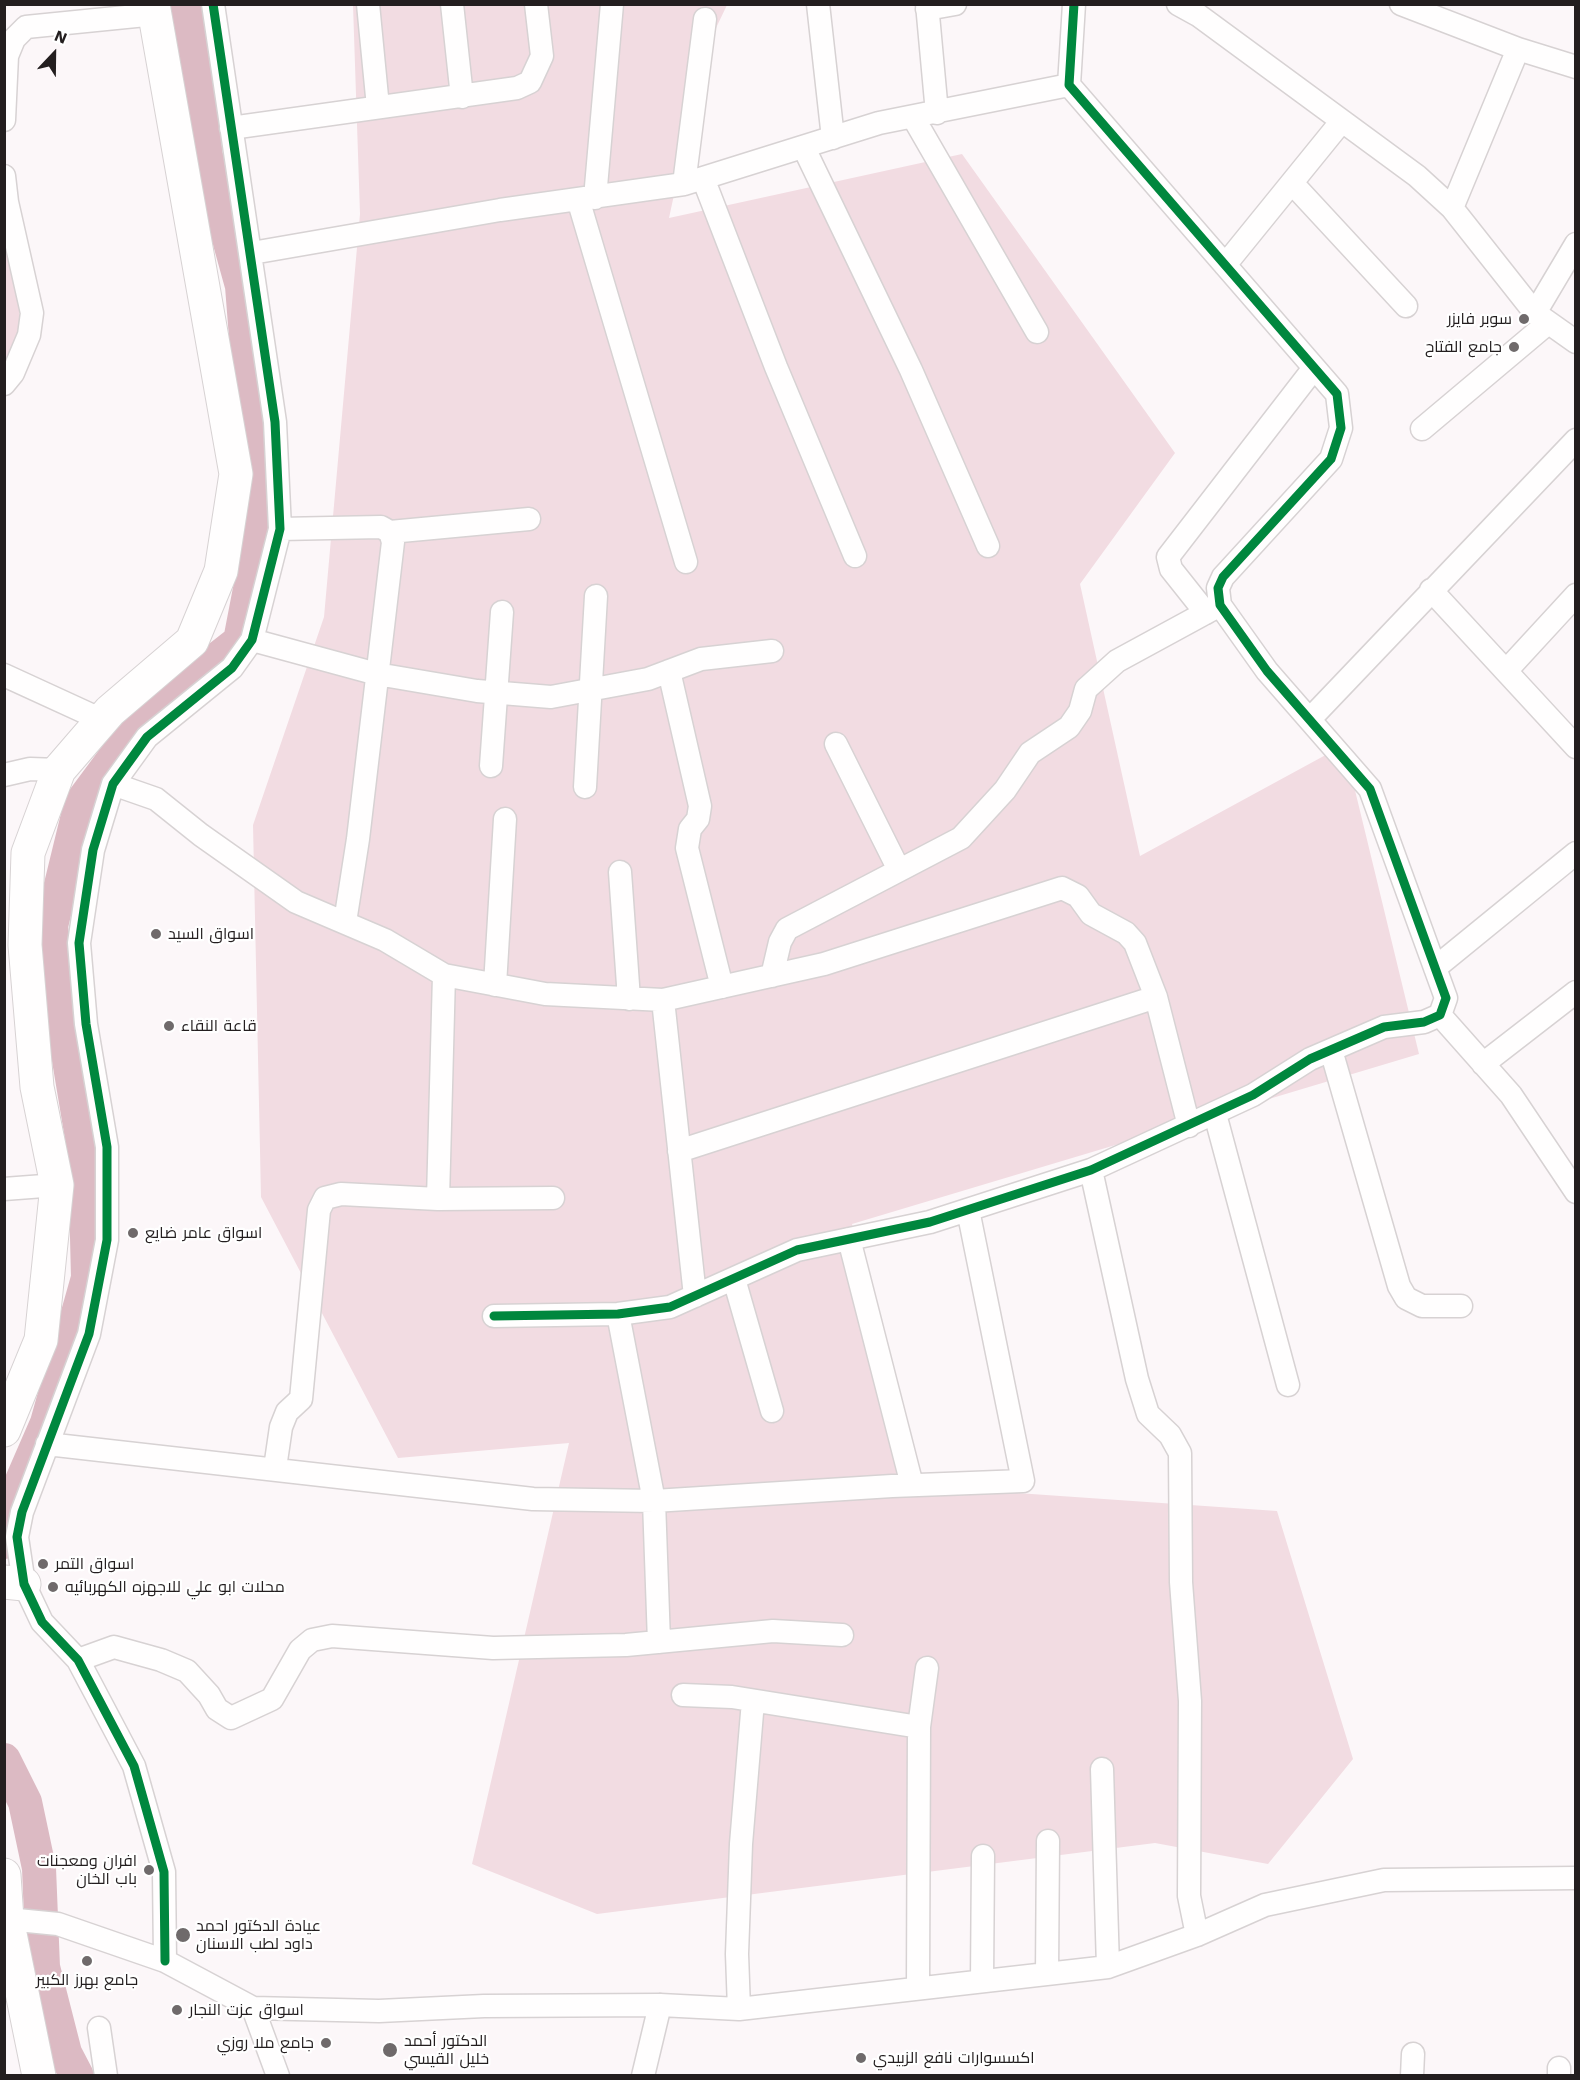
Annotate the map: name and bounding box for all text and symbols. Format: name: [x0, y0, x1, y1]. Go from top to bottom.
north arrow: [24, 24, 84, 84]
text: N: [52, 26, 70, 48]
place label: سوبر فايزر: [1447, 309, 1512, 329]
marker: سوبر فايزر: [1517, 312, 1531, 326]
place label: جامع الفتاح: [1425, 337, 1502, 357]
marker: جامع الفتاح: [1507, 340, 1521, 354]
place label: اسواق السيد: [168, 924, 254, 944]
marker: اسواق السيد: [149, 927, 163, 941]
place label: قاعة النقاء: [181, 1016, 257, 1036]
marker: قاعة النقاء: [162, 1019, 176, 1033]
place label: اسواق عامر ضايع: [145, 1223, 262, 1243]
marker: اسواق عامر ضايع: [126, 1226, 140, 1240]
place label: اسواق التمر: [55, 1554, 134, 1574]
marker: اسواق التمر: [36, 1557, 50, 1571]
place label: محلات ابو علي للاجهزه الكهربائيه: [65, 1577, 285, 1597]
marker: محلات ابو علي للاجهزه الكهربائيه: [46, 1580, 60, 1594]
place label: افران ومعجنات باب الخان: [37, 1851, 137, 1889]
marker: افران ومعجنات باب الخان: [142, 1863, 156, 1877]
place label: عيادة الدكتور احمد داود لطب الاسنان: [196, 1916, 321, 1954]
marker: عيادة الدكتور احمد داود لطب الاسنان: [174, 1926, 192, 1944]
marker: جامع بهرز الكبير: [80, 1954, 94, 1968]
place label: جامع بهرز الكبير: [36, 1970, 138, 1990]
place label: اسواق عزت النجار: [189, 2000, 304, 2020]
marker: اسواق عزت النجار: [170, 2003, 184, 2017]
place label: الدكتور أحمد خليل القيسي: [404, 2031, 489, 2069]
place label: جامع ملا روزي: [217, 2033, 314, 2053]
marker: جامع ملا روزي: [319, 2036, 333, 2050]
marker: الدكتور أحمد خليل القيسي: [381, 2041, 399, 2059]
place label: اكسسوارات نافع الزبيدي: [873, 2048, 1035, 2068]
marker: اكسسوارات نافع الزبيدي: [854, 2051, 868, 2065]

